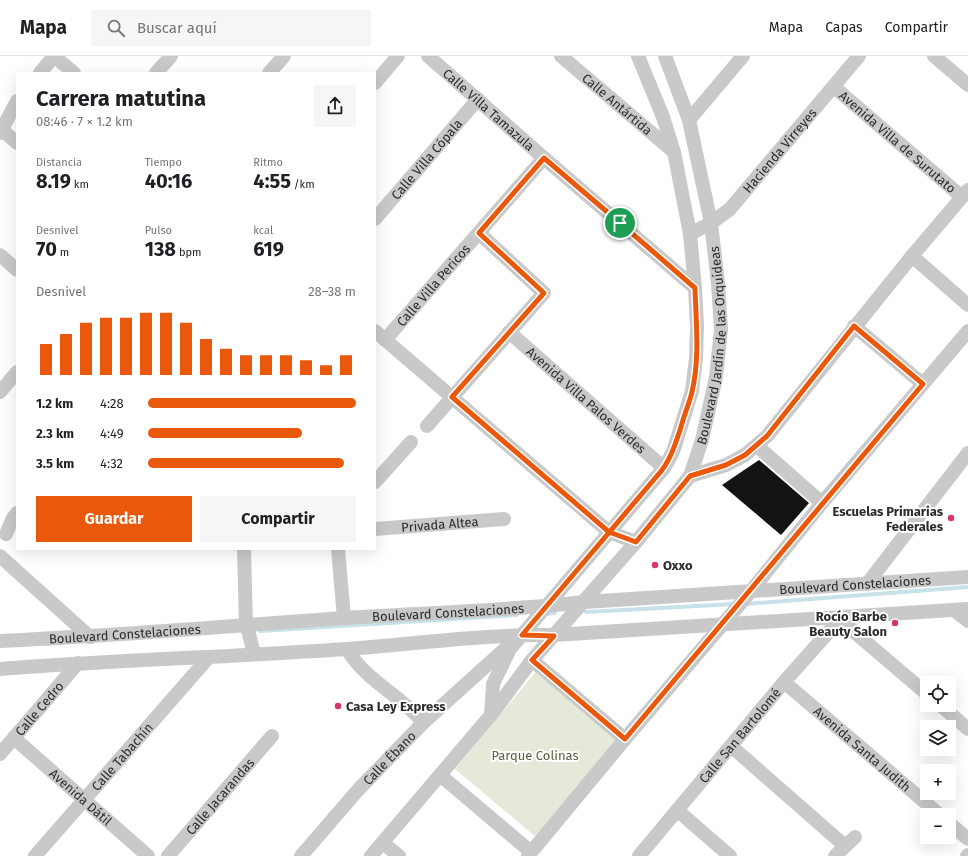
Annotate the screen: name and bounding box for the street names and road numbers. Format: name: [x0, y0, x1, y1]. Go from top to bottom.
street label: Calle Villa Tamazula: [440, 66, 537, 154]
street label: Calle Antártida: [579, 70, 655, 138]
street label: Avenida Villa de Surutato: [836, 88, 959, 196]
street label: Hacienda Virreyes: [740, 105, 820, 196]
street label: Calle Villa Cópala: [388, 116, 465, 203]
street label: Calle Villa Pericos: [394, 241, 473, 329]
street label: Boulevard Jardín de las Orquídeas: [694, 245, 729, 447]
street label: Avenida Villa Palos Verdes: [523, 344, 649, 457]
street label: Privada Altea: [401, 514, 479, 535]
street label: Boulevard Constelaciones: [779, 572, 931, 597]
street label: Boulevard Constelaciones: [372, 601, 525, 624]
street label: Boulevard Constelaciones: [49, 622, 201, 647]
street label: Calle Cedro: [12, 679, 67, 739]
street label: Calle San Bartolomé: [696, 685, 784, 786]
street label: Avenida Santa Judith: [810, 704, 914, 795]
street label: Calle Tabachín: [89, 720, 156, 794]
street label: Calle Ébano: [360, 728, 419, 788]
street label: Calle Jacarandas: [183, 755, 257, 838]
street label: Avenida Dátil: [46, 766, 115, 829]

